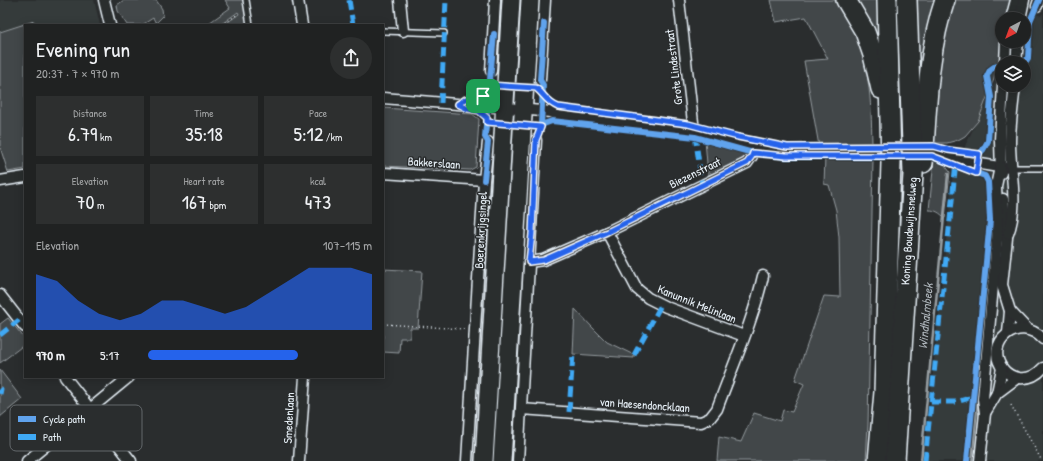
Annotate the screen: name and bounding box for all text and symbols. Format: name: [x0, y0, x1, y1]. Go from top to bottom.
north arrow: [995, 12, 1031, 48]
map controls: [995, 12, 1031, 92]
street label: Grote Lindestraat: [660, 28, 687, 106]
text: Evening run: [36, 34, 130, 64]
button: share: [330, 37, 372, 79]
button: layers: [995, 56, 1031, 92]
text: 20:37 · 7 × 970 m: [36, 64, 119, 82]
pin: [466, 79, 500, 113]
icon: arrive: [472, 85, 494, 107]
text: Distance: [73, 106, 107, 120]
text: Time: [194, 106, 214, 120]
text: Pace: [309, 106, 327, 120]
text: 6.79: [68, 120, 97, 147]
text: 35:18: [185, 120, 223, 147]
text: 5:12: [294, 120, 323, 147]
text: km: [97, 130, 112, 144]
text: /km: [323, 130, 342, 144]
street label: Bakkerslaan: [407, 152, 461, 173]
street label: Biezenstraat: [666, 152, 724, 192]
text: Elevation: [72, 174, 108, 188]
text: Heart rate: [183, 174, 225, 188]
text: kcal: [310, 174, 326, 188]
street label: Koning Boudewijnsnelweg: [896, 176, 921, 285]
text: 70: [76, 188, 94, 215]
text: 167: [182, 188, 207, 215]
text: 473: [305, 188, 331, 215]
street label: Boerenkrijgsingel: [470, 190, 491, 269]
text: m: [94, 198, 104, 212]
text: bpm: [207, 198, 226, 212]
text: Elevation: [36, 236, 79, 254]
text: 107–115 m: [323, 236, 372, 254]
street label: Kanunnik Melinlaan: [655, 280, 739, 327]
water label: Windhalmbeek: [913, 281, 937, 350]
text: 970 m: [36, 346, 65, 364]
text: 5:17: [100, 346, 120, 364]
street label: Smedenlaan: [279, 392, 298, 444]
street label: van Haesendoncklaan: [599, 393, 691, 416]
legend: [10, 405, 142, 451]
text: Cycle path: [43, 412, 86, 426]
text: Path: [43, 430, 61, 444]

